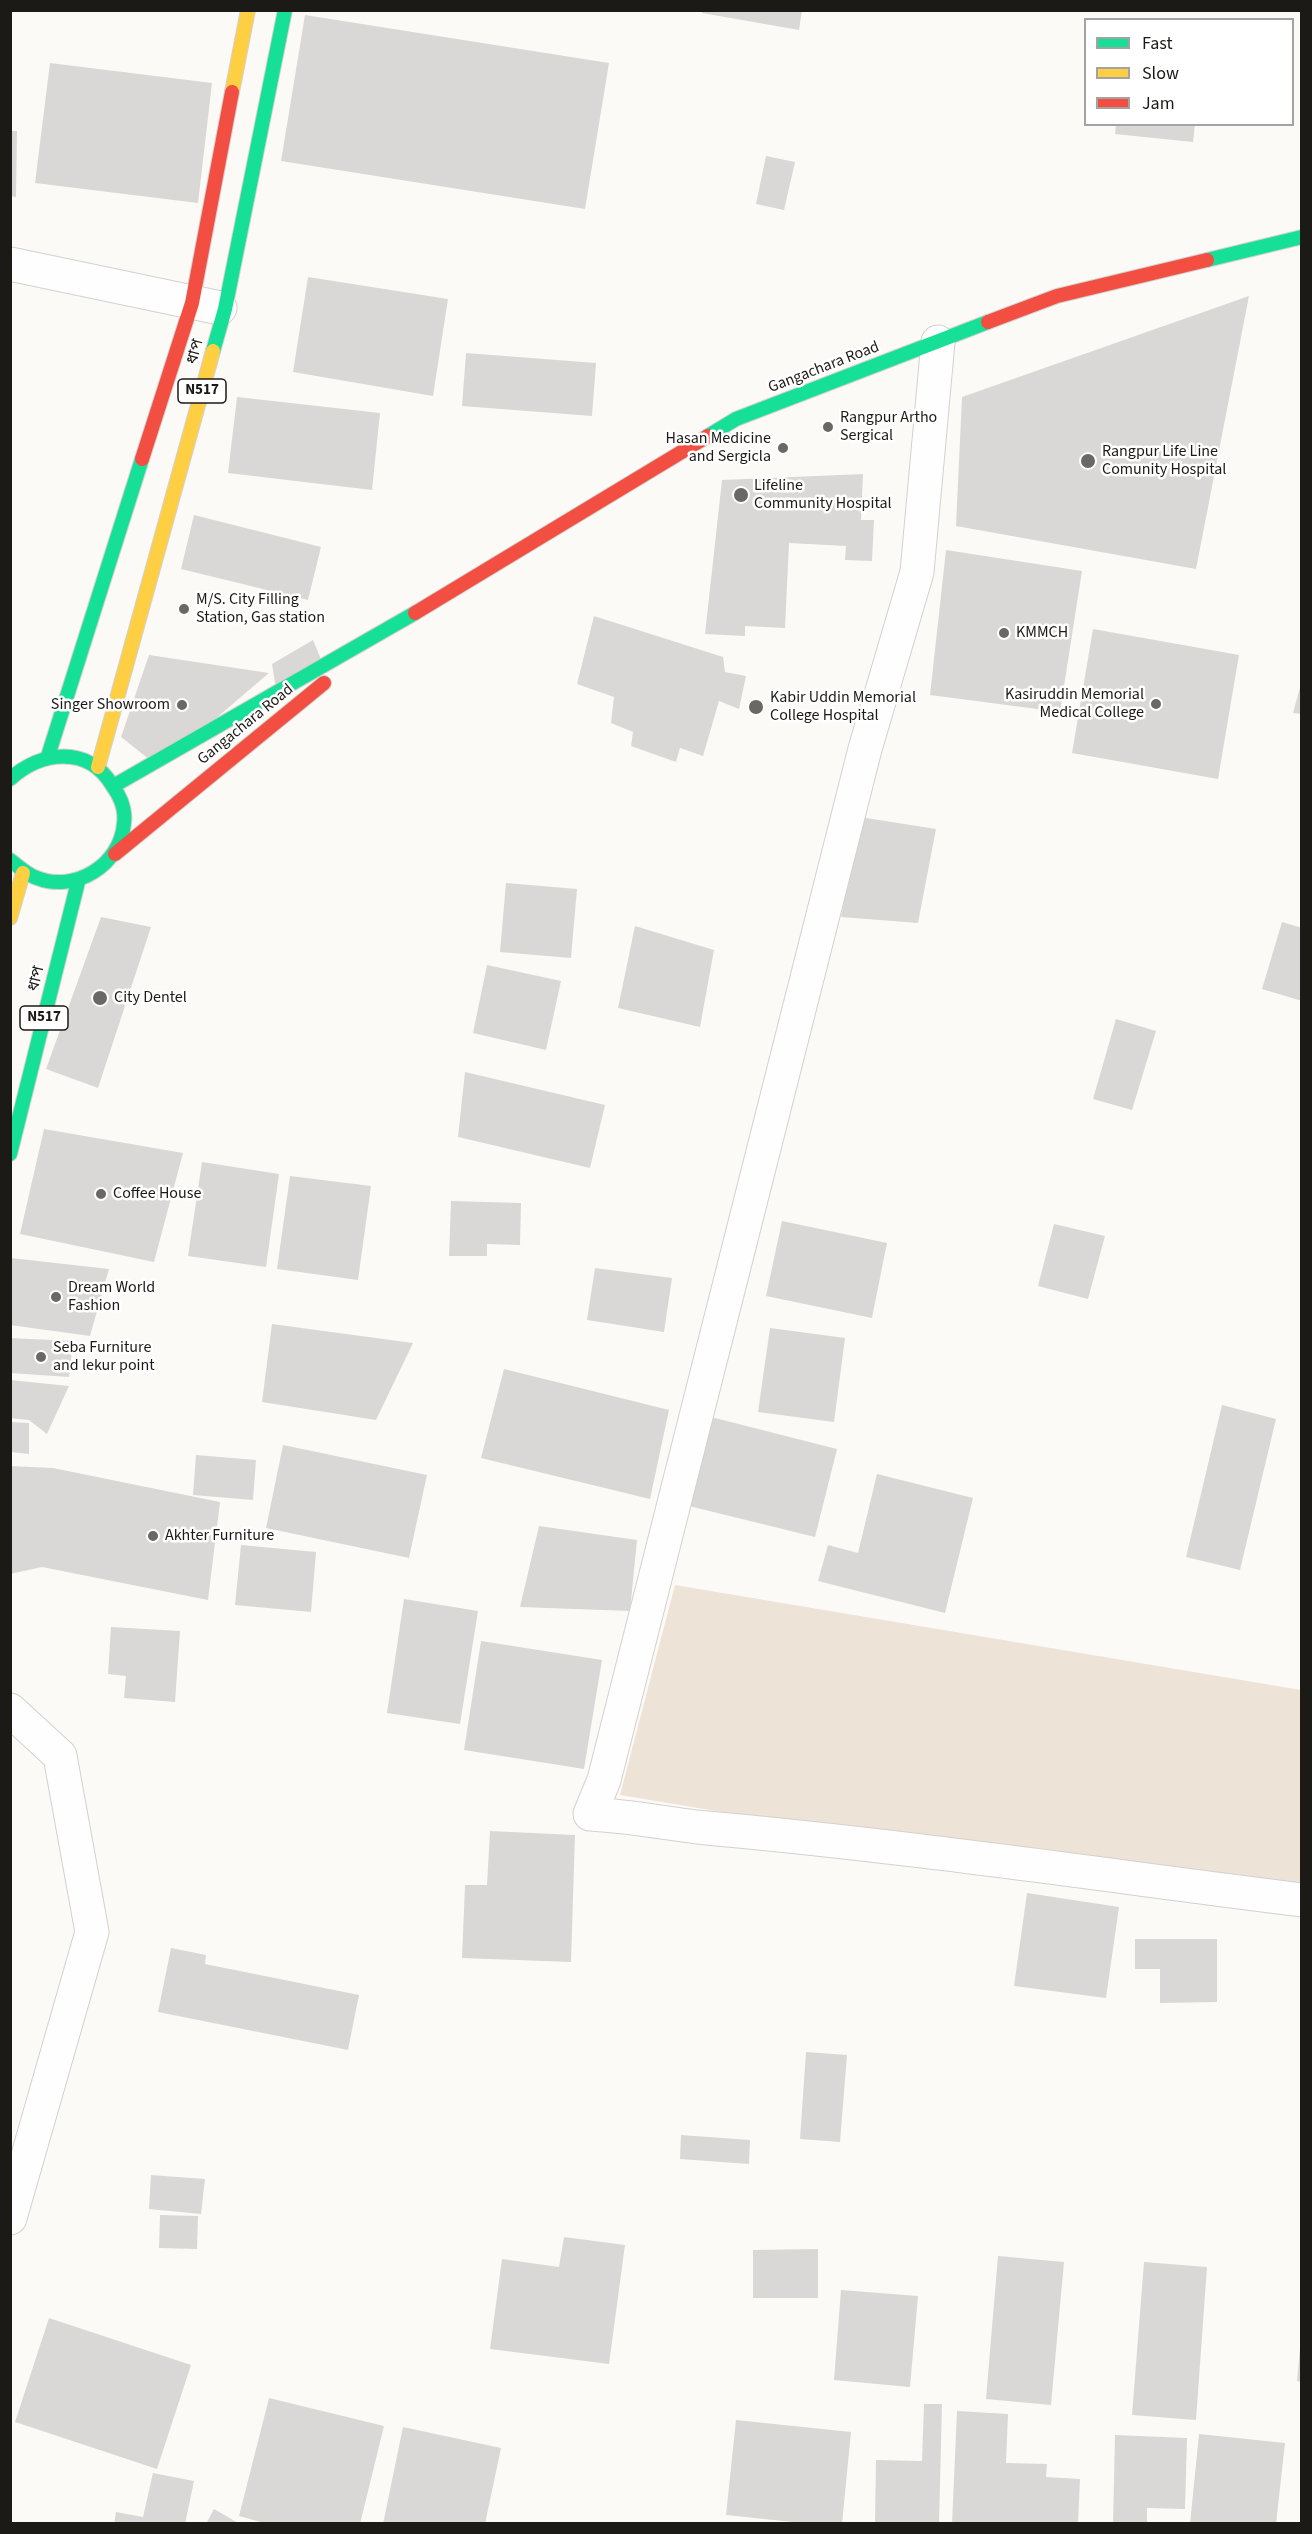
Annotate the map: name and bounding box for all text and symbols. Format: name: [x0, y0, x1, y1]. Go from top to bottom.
legend: [1084, 18, 1294, 126]
text: Fast: [1142, 31, 1173, 56]
text: Slow: [1142, 61, 1179, 86]
text: Jam: [1142, 91, 1175, 116]
street label: ধাপ: [183, 337, 209, 367]
street label: Gangachara Road: [766, 338, 882, 398]
road number: N517: [178, 379, 226, 403]
place label: Rangpur Artho Sergical: [840, 408, 937, 446]
marker: Rangpur Artho Sergical: [821, 420, 835, 434]
place label: Hasan Medicine and Sergicla: [665, 429, 771, 467]
marker: Hasan Medicine and Sergicla: [776, 441, 790, 455]
place label: Rangpur Life Line Comunity Hospital: [1102, 442, 1226, 480]
marker: Rangpur Life Line Comunity Hospital: [1079, 452, 1097, 470]
place label: Lifeline Community Hospital: [754, 476, 892, 514]
marker: Lifeline Community Hospital: [732, 486, 750, 504]
place label: M/S. City Filling Station, Gas station: [196, 590, 325, 628]
marker: M/S. City Filling Station, Gas station: [177, 602, 191, 616]
place label: KMMCH: [1016, 623, 1068, 643]
marker: KMMCH: [997, 626, 1011, 640]
street label: Gangachara Road: [194, 681, 298, 769]
place label: Kasiruddin Memorial Medical College: [1005, 685, 1144, 723]
place label: Kabir Uddin Memorial College Hospital: [770, 688, 916, 726]
place label: Singer Showroom: [51, 695, 170, 715]
marker: Kasiruddin Memorial Medical College: [1149, 697, 1163, 711]
marker: Singer Showroom: [175, 698, 189, 712]
marker: Kabir Uddin Memorial College Hospital: [747, 698, 765, 716]
street label: ধাপ: [25, 964, 49, 994]
place label: City Dentel: [114, 988, 187, 1008]
marker: City Dentel: [91, 989, 109, 1007]
road number: N517: [20, 1006, 68, 1030]
place label: Coffee House: [113, 1184, 201, 1204]
marker: Coffee House: [94, 1187, 108, 1201]
place label: Dream World Fashion: [68, 1278, 155, 1316]
marker: Dream World Fashion: [49, 1290, 63, 1304]
place label: Seba Furniture and lekur point: [53, 1338, 155, 1376]
marker: Seba Furniture and lekur point: [34, 1350, 48, 1364]
place label: Akhter Furniture: [165, 1526, 274, 1546]
marker: Akhter Furniture: [146, 1529, 160, 1543]

